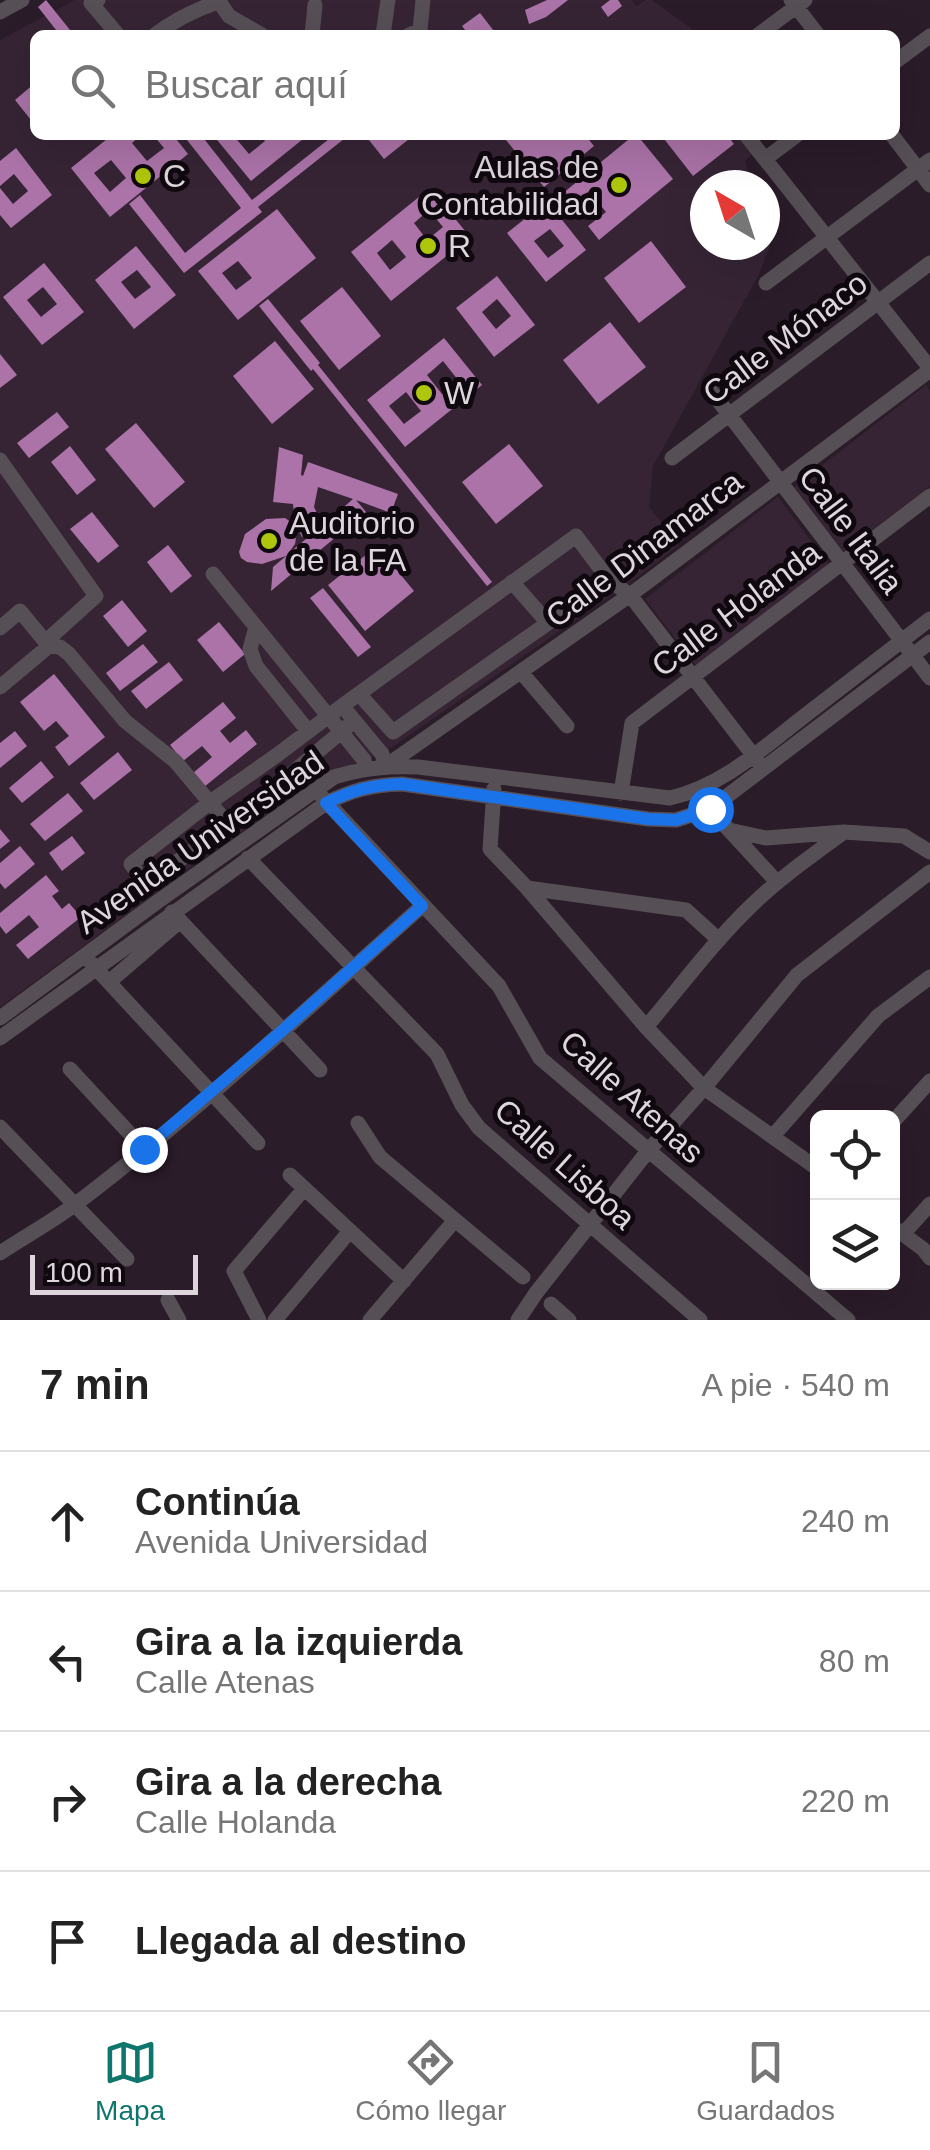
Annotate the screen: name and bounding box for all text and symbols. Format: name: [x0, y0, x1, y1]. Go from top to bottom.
search box: [30, 30, 900, 140]
icon: search: [65, 58, 120, 113]
text: Buscar aquí: [145, 64, 348, 106]
place label: Aulas de Contabilidad: [421, 149, 599, 222]
place label: C: [163, 158, 186, 194]
marker: C: [132, 165, 154, 187]
north arrow: [690, 170, 780, 260]
marker: Aulas de Contabilidad: [608, 174, 630, 196]
place label: R: [448, 228, 471, 264]
marker: R: [417, 235, 439, 257]
street label: Calle Mónaco: [696, 265, 874, 411]
place label: W: [444, 375, 475, 411]
marker: W: [413, 382, 435, 404]
street label: Calle Italia: [792, 460, 910, 601]
street label: Calle Dinamarca: [539, 463, 749, 635]
place label: Auditorio de la FA: [289, 505, 415, 578]
marker: Auditorio de la FA: [258, 530, 280, 552]
street label: Calle Holanda: [645, 534, 827, 684]
street label: Avenida Universidad: [70, 743, 330, 941]
route start: [688, 787, 734, 833]
street label: Calle Atenas: [553, 1024, 711, 1170]
street label: Calle Lisboa: [488, 1092, 643, 1236]
map controls: [810, 1110, 900, 1290]
button: locate: [810, 1110, 900, 1200]
route end: [122, 1127, 168, 1173]
button: layers: [810, 1200, 900, 1290]
scale bar: [30, 1250, 198, 1294]
text: 100 m: [45, 1257, 123, 1288]
text: 7 min: [40, 1361, 150, 1408]
text: A pie · 540 m: [701, 1367, 890, 1403]
text: Continúa: [135, 1481, 300, 1523]
icon: ahead: [40, 1494, 95, 1549]
text: 240 m: [801, 1503, 890, 1539]
text: Avenida Universidad: [135, 1524, 428, 1560]
text: Gira a la izquierda: [135, 1621, 462, 1663]
icon: left: [40, 1634, 95, 1689]
text: 80 m: [819, 1643, 890, 1679]
text: Calle Atenas: [135, 1664, 315, 1700]
text: Gira a la derecha: [135, 1761, 441, 1803]
icon: right: [40, 1774, 95, 1829]
text: 220 m: [801, 1783, 890, 1819]
text: Calle Holanda: [135, 1804, 336, 1840]
icon: arrive: [40, 1914, 95, 1969]
text: Llegada al destino: [135, 1920, 467, 1962]
tab: Mapa: [95, 2035, 165, 2127]
tab: Cómo llegar: [355, 2035, 506, 2127]
tab: Guardados: [696, 2035, 835, 2127]

